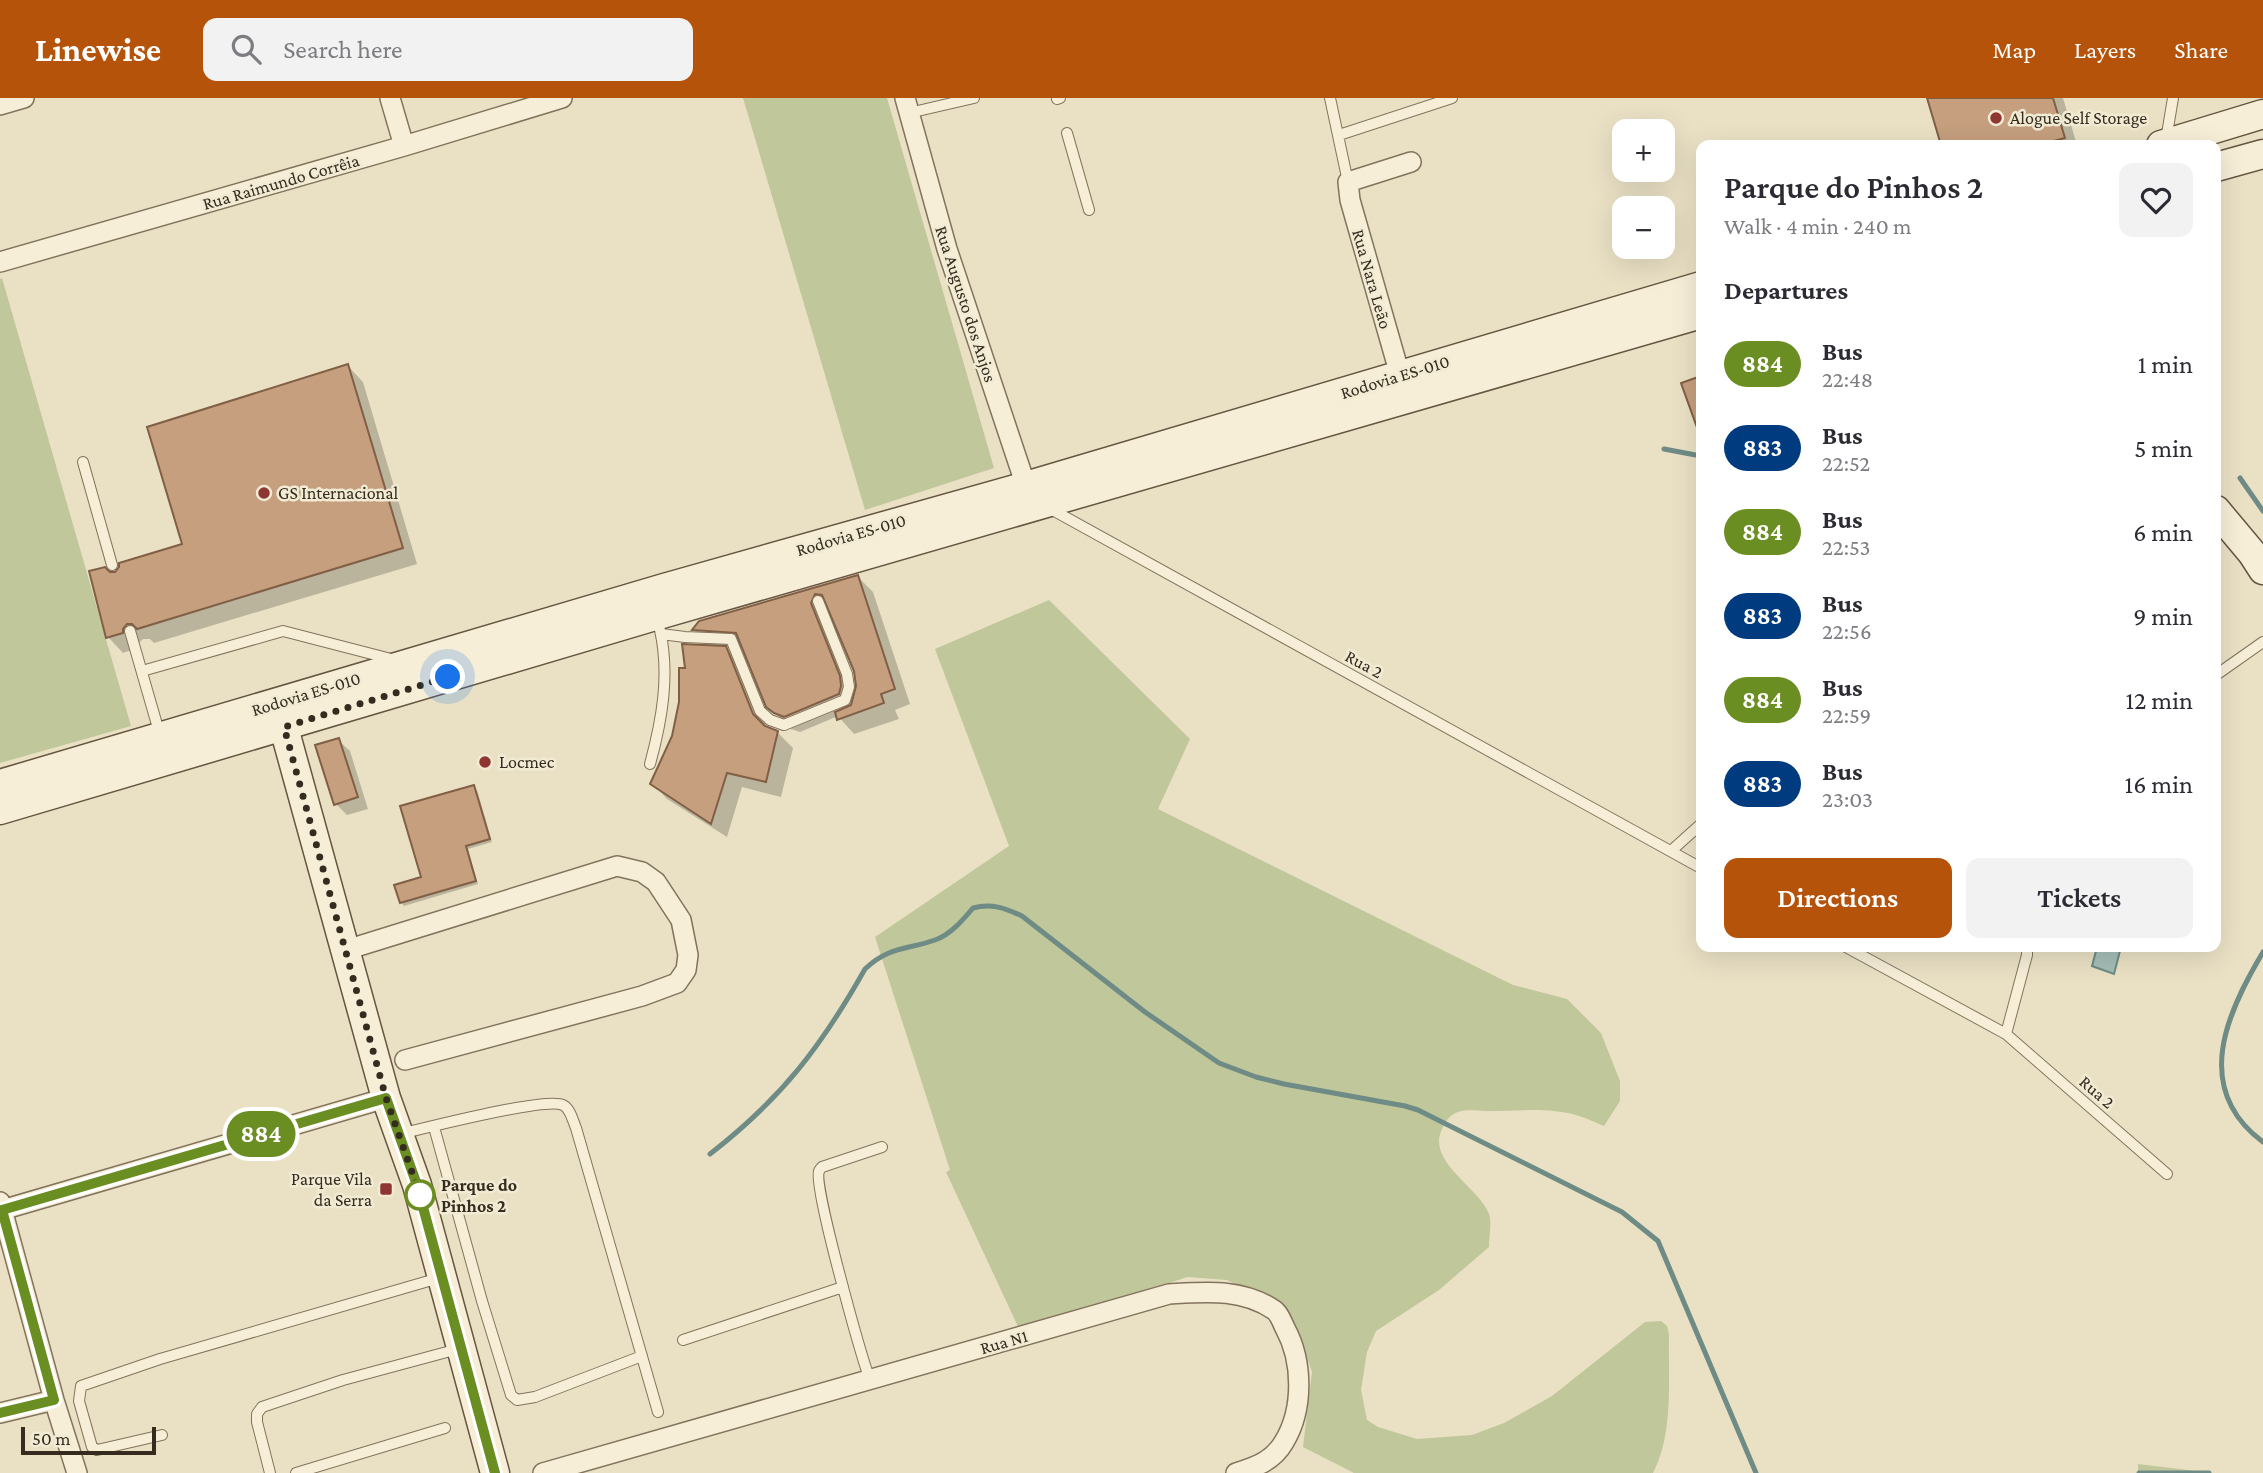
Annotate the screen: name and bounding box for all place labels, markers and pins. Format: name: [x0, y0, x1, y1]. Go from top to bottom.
place label: Alogue Self Storage: [2010, 108, 2147, 128]
marker: Alogue Self Storage: [1988, 110, 2004, 126]
place label: GS Internacional: [278, 483, 399, 503]
marker: GS Internacional: [256, 485, 272, 501]
place label: Locmec: [499, 752, 555, 772]
marker: Locmec: [477, 754, 493, 770]
place label: Parque Vila da Serra: [291, 1169, 372, 1210]
place label: Parque do Pinhos 2: [441, 1175, 517, 1216]
marker: Parque do Pinhos 2: [405, 1180, 435, 1210]
marker: Parque Vila da Serra: [378, 1181, 394, 1197]

